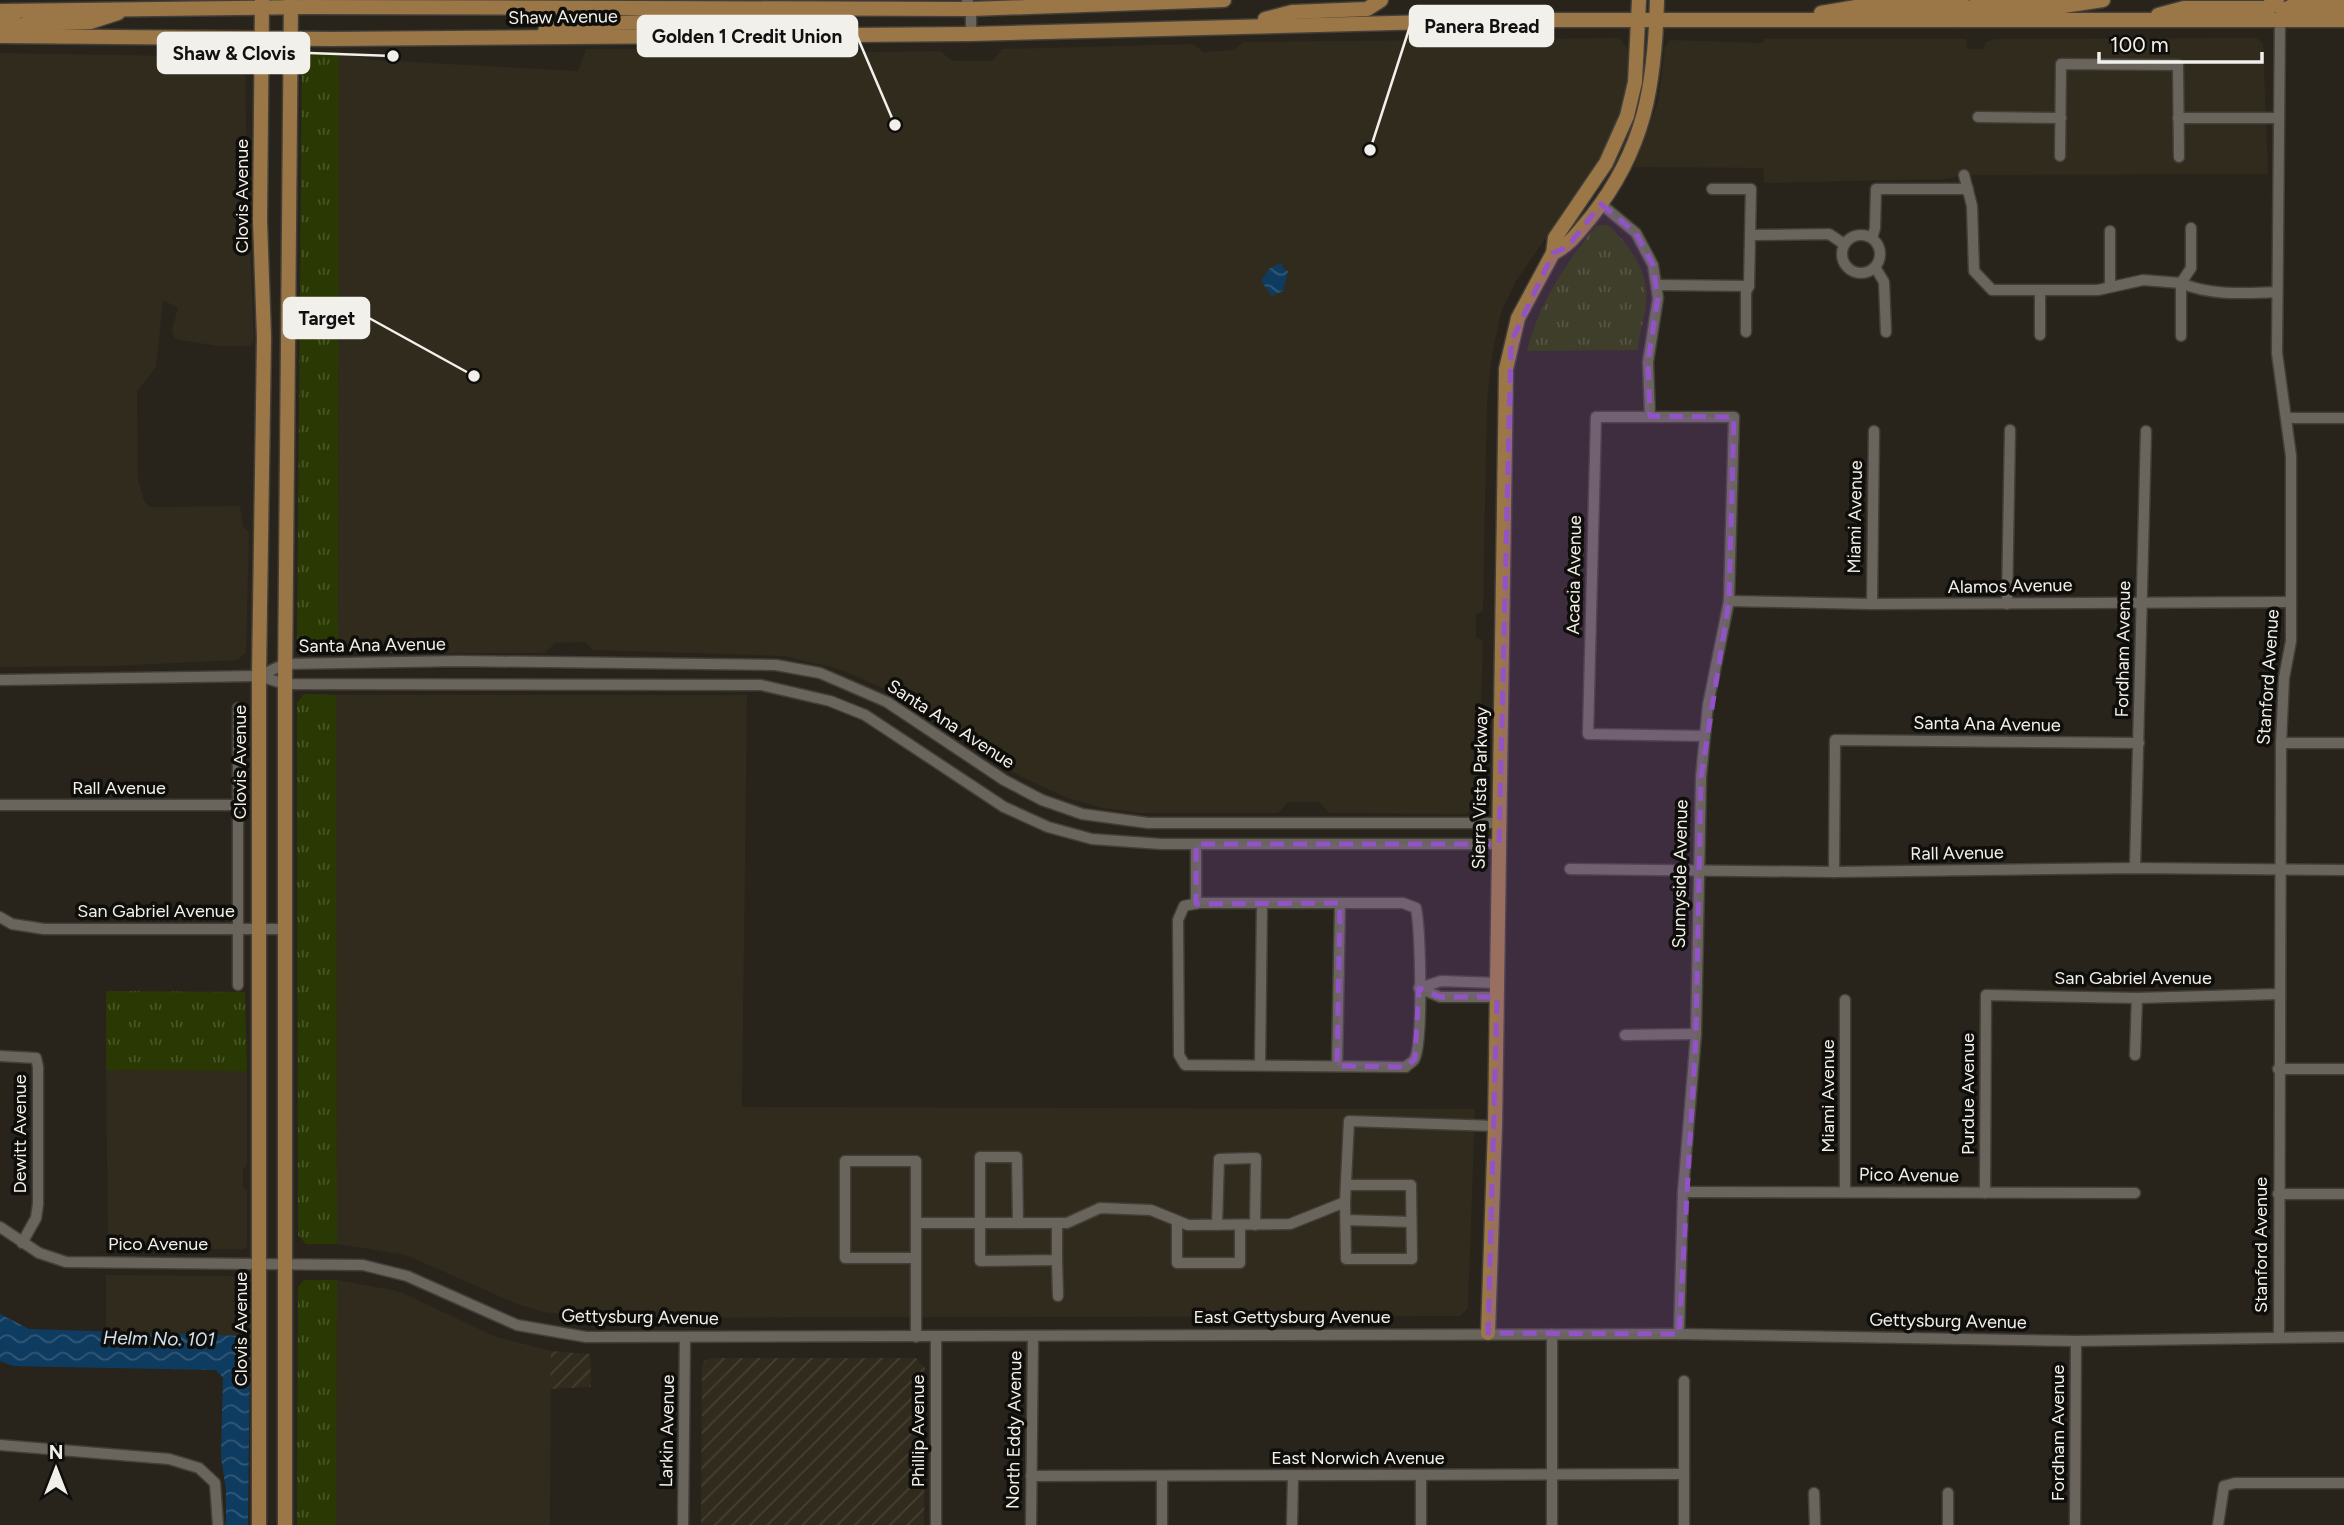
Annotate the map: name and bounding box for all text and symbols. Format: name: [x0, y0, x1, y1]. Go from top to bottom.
street label: Shaw Avenue: [508, 5, 618, 29]
callout: Panera Bread: [1410, 6, 1553, 46]
text: Panera Bread: [1424, 15, 1540, 38]
callout: Golden 1 Credit Union: [638, 16, 857, 56]
scale bar: [2099, 21, 2262, 65]
text: Golden 1 Credit Union: [652, 25, 842, 48]
text: 100 m: [2110, 32, 2169, 57]
callout: Shaw & Clovis: [158, 33, 309, 73]
text: Shaw & Clovis: [173, 42, 296, 65]
street label: Clovis Avenue: [231, 139, 253, 253]
callout: Target: [284, 298, 369, 338]
text: Target: [299, 307, 356, 330]
street label: Miami Avenue: [1843, 460, 1867, 574]
street label: Acacia Avenue: [1562, 515, 1586, 635]
street label: Alamos Avenue: [1947, 574, 2073, 598]
street label: Fordham Avenue: [2111, 580, 2135, 717]
street label: Stanford Avenue: [2252, 608, 2284, 746]
street label: Santa Ana Avenue: [298, 633, 446, 657]
street label: Santa Ana Avenue: [883, 675, 1019, 773]
street label: Clovis Avenue: [229, 705, 251, 819]
street label: Sierra Vista Parkway: [1468, 706, 1492, 870]
street label: Santa Ana Avenue: [1913, 712, 2061, 736]
street label: Rall Avenue: [72, 777, 166, 799]
street label: Sunnyside Avenue: [1668, 799, 1692, 949]
street label: Rall Avenue: [1910, 841, 2004, 865]
street label: San Gabriel Avenue: [77, 900, 235, 922]
street label: San Gabriel Avenue: [2054, 967, 2212, 989]
street label: Purdue Avenue: [1957, 1033, 1979, 1155]
street label: Miami Avenue: [1817, 1039, 1839, 1153]
street label: Dewitt Avenue: [9, 1074, 31, 1194]
street label: Pico Avenue: [1859, 1163, 1959, 1187]
street label: Stanford Avenue: [2250, 1177, 2272, 1313]
street label: Pico Avenue: [108, 1233, 208, 1255]
street label: Clovis Avenue: [230, 1272, 252, 1386]
street label: Gettysburg Avenue: [561, 1305, 719, 1329]
street label: East Gettysburg Avenue: [1193, 1306, 1391, 1328]
street label: Gettysburg Avenue: [1869, 1309, 2027, 1333]
water label: Helm No. 101: [103, 1326, 215, 1351]
street label: North Eddy Avenue: [1002, 1351, 1026, 1509]
street label: Fordham Avenue: [2047, 1365, 2069, 1501]
street label: Larkin Avenue: [655, 1374, 679, 1488]
street label: Phillip Avenue: [907, 1374, 929, 1487]
north arrow: [21, 1434, 91, 1504]
text: N: [49, 1441, 63, 1464]
street label: East Norwich Avenue: [1271, 1447, 1445, 1469]

